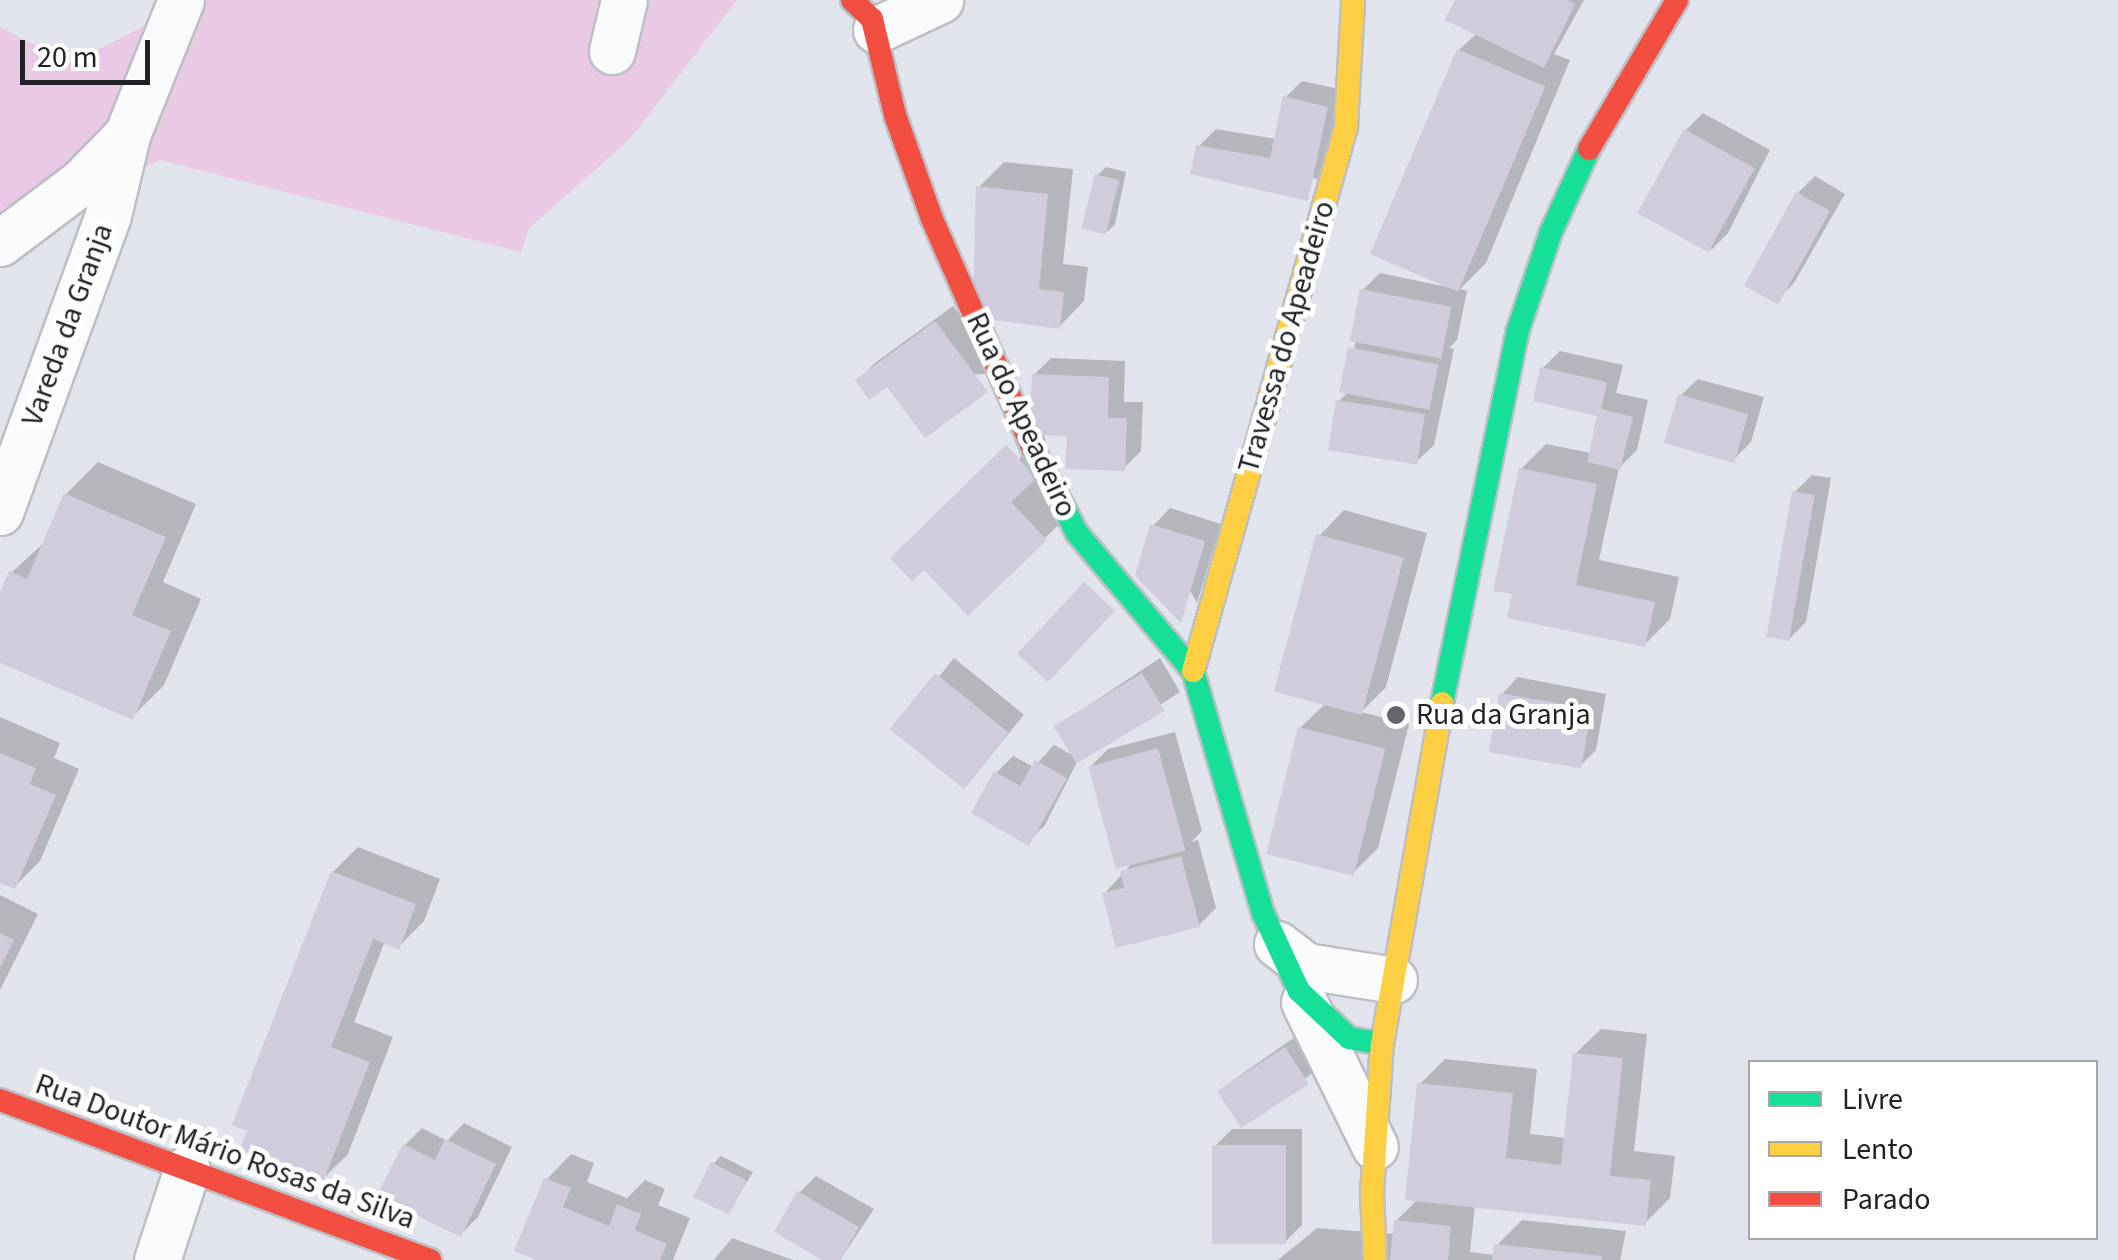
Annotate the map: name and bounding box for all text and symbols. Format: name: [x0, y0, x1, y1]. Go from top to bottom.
scale bar: [25, 20, 155, 82]
text: 20 m: [37, 36, 98, 79]
street label: Travessa do Apeadeiro: [1231, 197, 1343, 477]
street label: Vareda da Granja: [15, 219, 121, 431]
street label: Rua do Apeadeiro: [958, 307, 1084, 523]
place label: Rua da Granja: [1416, 697, 1591, 733]
marker: Rua da Granja: [1385, 704, 1407, 726]
legend: [1748, 1060, 2098, 1240]
street label: Rua Doutor Mário Rosas da Silva: [30, 1066, 420, 1238]
text: Livre: [1842, 1078, 1903, 1121]
text: Lento: [1842, 1128, 1914, 1171]
text: Parado: [1842, 1178, 1931, 1221]

